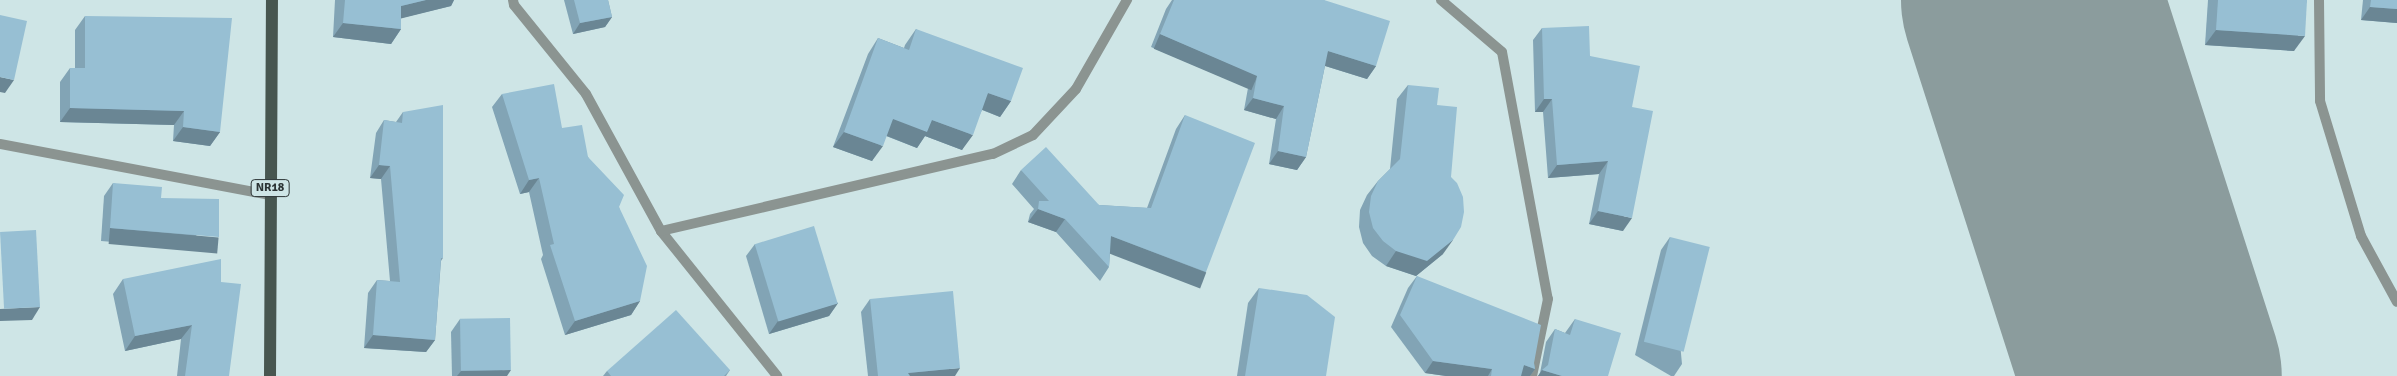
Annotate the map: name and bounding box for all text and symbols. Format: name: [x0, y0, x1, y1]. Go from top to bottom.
road number: NR18: [250, 178, 290, 198]

